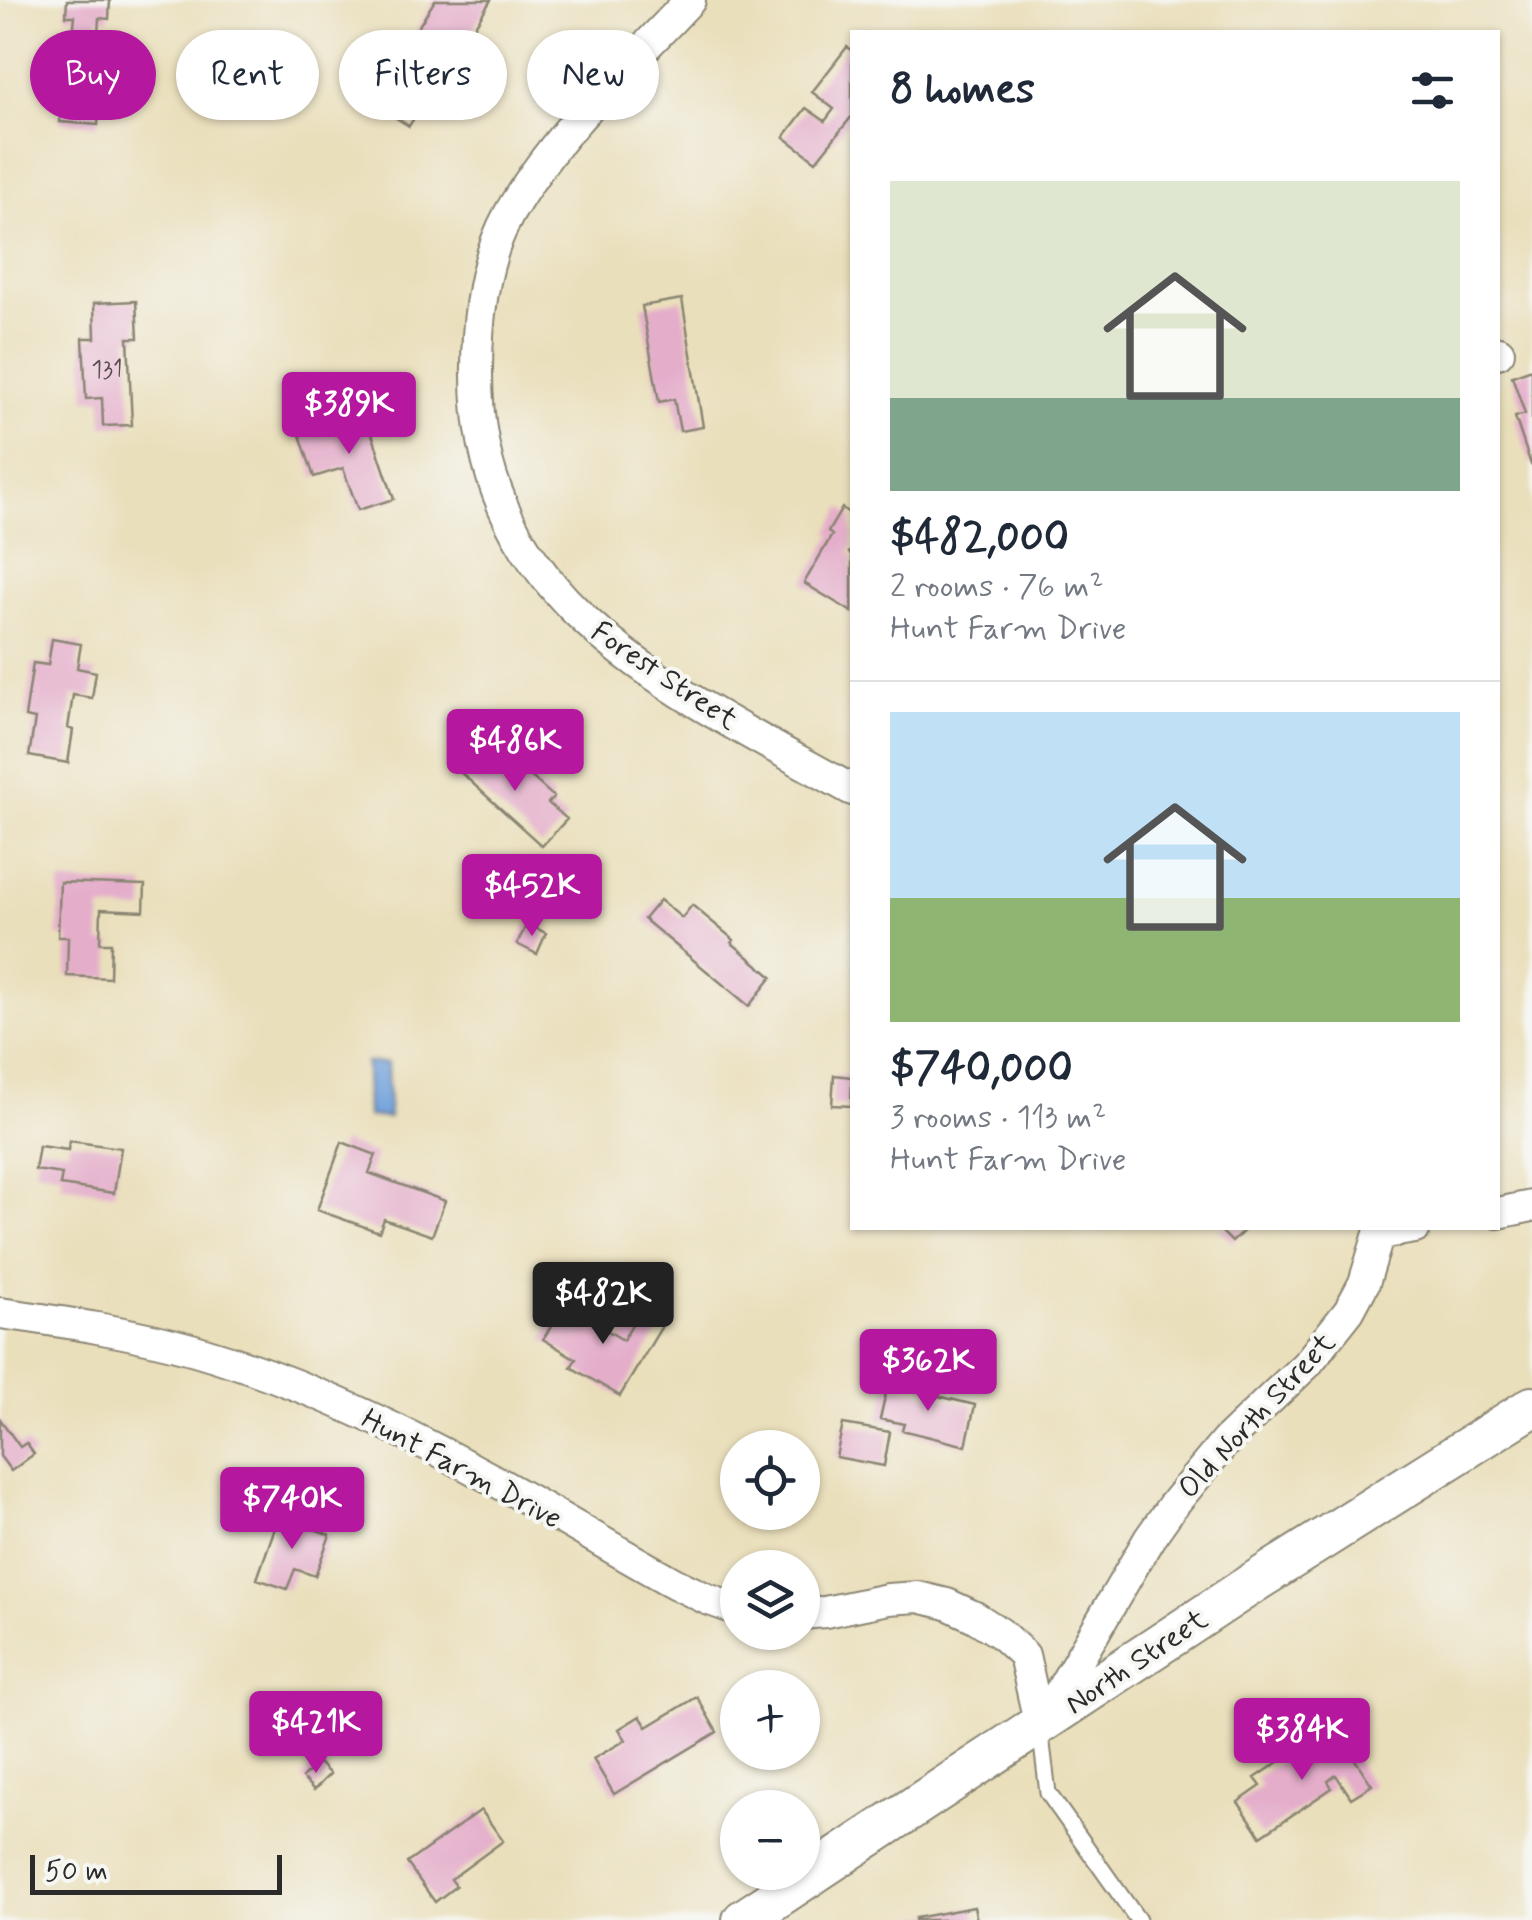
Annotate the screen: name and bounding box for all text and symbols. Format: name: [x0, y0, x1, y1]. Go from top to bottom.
chip: Buy: [30, 30, 156, 120]
chip: Rent: [176, 30, 319, 120]
chip: Filters: [339, 30, 507, 120]
chip: New: [527, 30, 659, 120]
text: 8 homes: [890, 63, 1035, 118]
icon: filters: [1405, 63, 1460, 118]
icon: home: [1085, 246, 1265, 426]
house number: 131: [91, 354, 123, 387]
pin: $389K: [279, 372, 419, 457]
text: $389K: [304, 383, 394, 425]
text: $482,000: [890, 511, 1069, 566]
text: 2 rooms · 76 m²: [890, 566, 1103, 608]
text: Hunt Farm Drive: [890, 608, 1127, 650]
street label: Forest Street: [583, 613, 746, 740]
pin: $486K: [445, 709, 585, 794]
text: $486K: [469, 720, 561, 762]
icon: home: [1085, 777, 1265, 957]
pin: $452K: [462, 854, 602, 939]
text: $452K: [484, 865, 580, 907]
text: $740,000: [890, 1042, 1073, 1097]
text: 3 rooms · 113 m²: [890, 1097, 1106, 1139]
text: Hunt Farm Drive: [890, 1139, 1127, 1181]
pin: $482K: [533, 1262, 673, 1347]
text: $482K: [555, 1273, 651, 1315]
street label: Old North Street: [1170, 1324, 1345, 1508]
pin: $362K: [858, 1329, 998, 1414]
text: $362K: [882, 1340, 974, 1382]
street label: Hunt Farm Drive: [354, 1400, 568, 1539]
map controls: [720, 1430, 820, 1890]
button: locate: [720, 1430, 820, 1530]
pin: $740K: [222, 1467, 362, 1552]
text: $740K: [242, 1478, 342, 1520]
button: layers: [720, 1550, 820, 1650]
street label: North Street: [1058, 1600, 1216, 1724]
button: +: [720, 1670, 820, 1770]
pin: $421K: [246, 1691, 386, 1776]
pin: $384K: [1232, 1698, 1372, 1783]
text: $421K: [271, 1702, 361, 1744]
text: $384K: [1256, 1709, 1348, 1751]
button: −: [720, 1790, 820, 1890]
scale bar: [30, 1850, 282, 1894]
text: 50 m: [45, 1854, 108, 1891]

